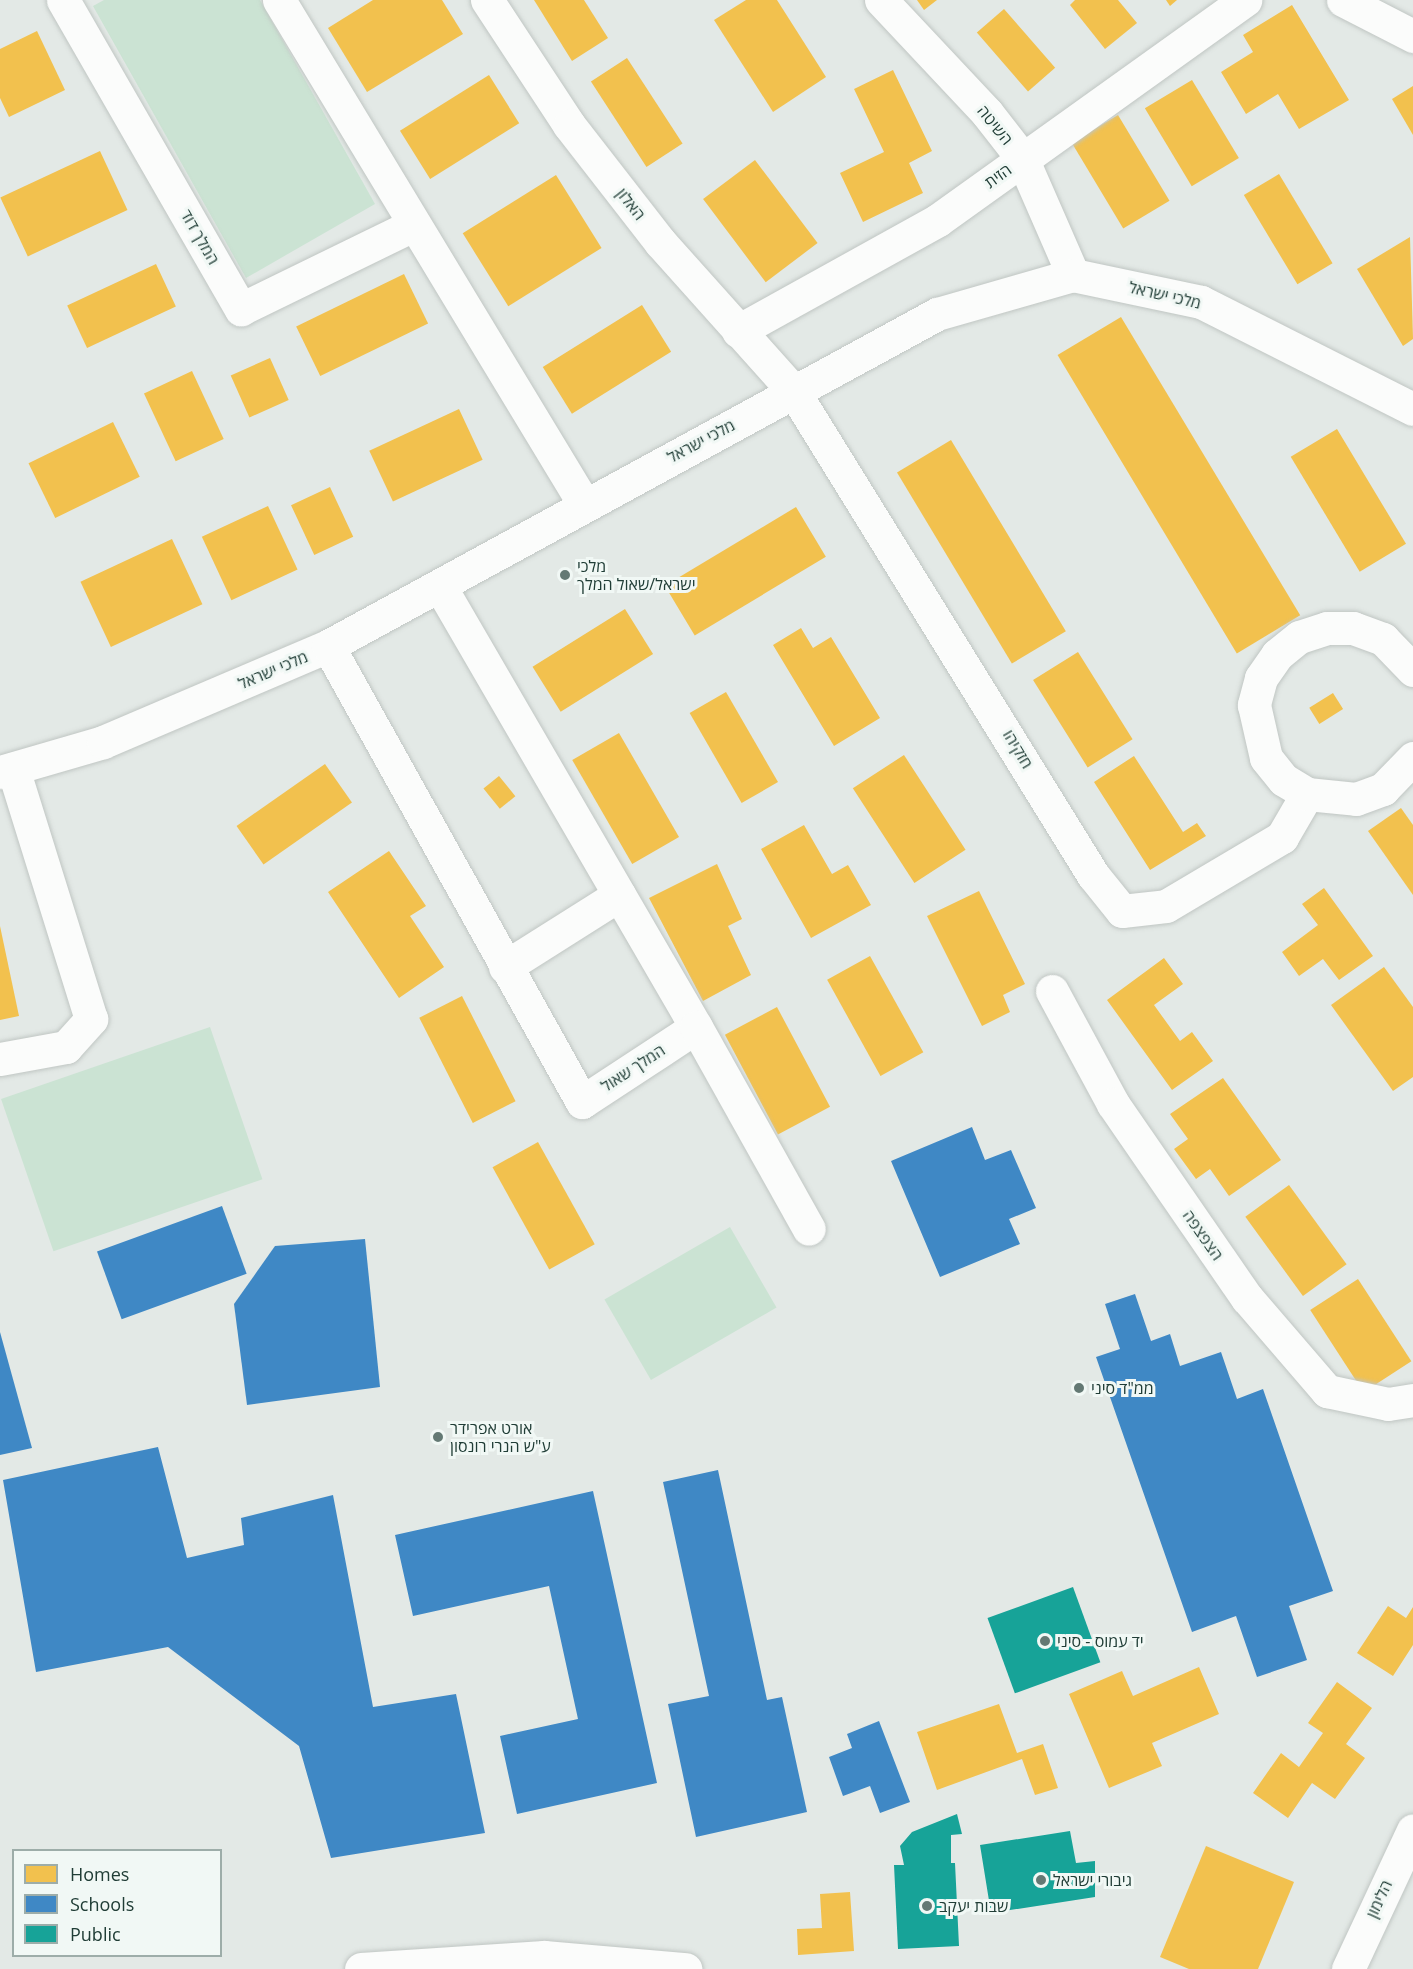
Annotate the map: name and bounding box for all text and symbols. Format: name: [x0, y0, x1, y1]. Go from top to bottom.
street label: השיטה: [973, 101, 1017, 149]
street label: הזית: [981, 160, 1015, 192]
street label: האלון: [613, 184, 649, 224]
street label: המלך דוד: [177, 206, 223, 268]
street label: מלכי ישראל: [1127, 277, 1203, 313]
street label: מלכי ישראל: [664, 415, 738, 467]
place label: מלכי ישראל/שאול המלך: [577, 556, 695, 594]
marker: מלכי ישראל/שאול המלך: [558, 568, 572, 582]
street label: מלכי ישראל: [235, 647, 311, 693]
street label: חזקיהו: [999, 726, 1037, 772]
street label: המלך שאול: [597, 1040, 669, 1096]
street label: הצפצפה: [1179, 1206, 1227, 1264]
place label: ממ"ד סיני: [1091, 1378, 1154, 1398]
marker: ממ"ד סיני: [1072, 1381, 1086, 1395]
place label: אורט אפרידר ע"ש הנרי רונסון: [450, 1418, 551, 1456]
marker: אורט אפרידר ע"ש הנרי רונסון: [431, 1430, 445, 1444]
place label: יד עמוס - סיני: [1057, 1631, 1144, 1651]
marker: יד עמוס - סיני: [1038, 1634, 1052, 1648]
legend: [12, 1849, 222, 1957]
text: Homes: [70, 1862, 129, 1886]
place label: גיבורי ישראל: [1053, 1870, 1132, 1890]
marker: גיבורי ישראל: [1034, 1873, 1048, 1887]
street label: הלימון: [1362, 1877, 1396, 1921]
text: Schools: [70, 1892, 134, 1916]
place label: שבות יעקב: [939, 1896, 1008, 1916]
marker: שבות יעקב: [920, 1899, 934, 1913]
text: Public: [70, 1922, 121, 1946]

